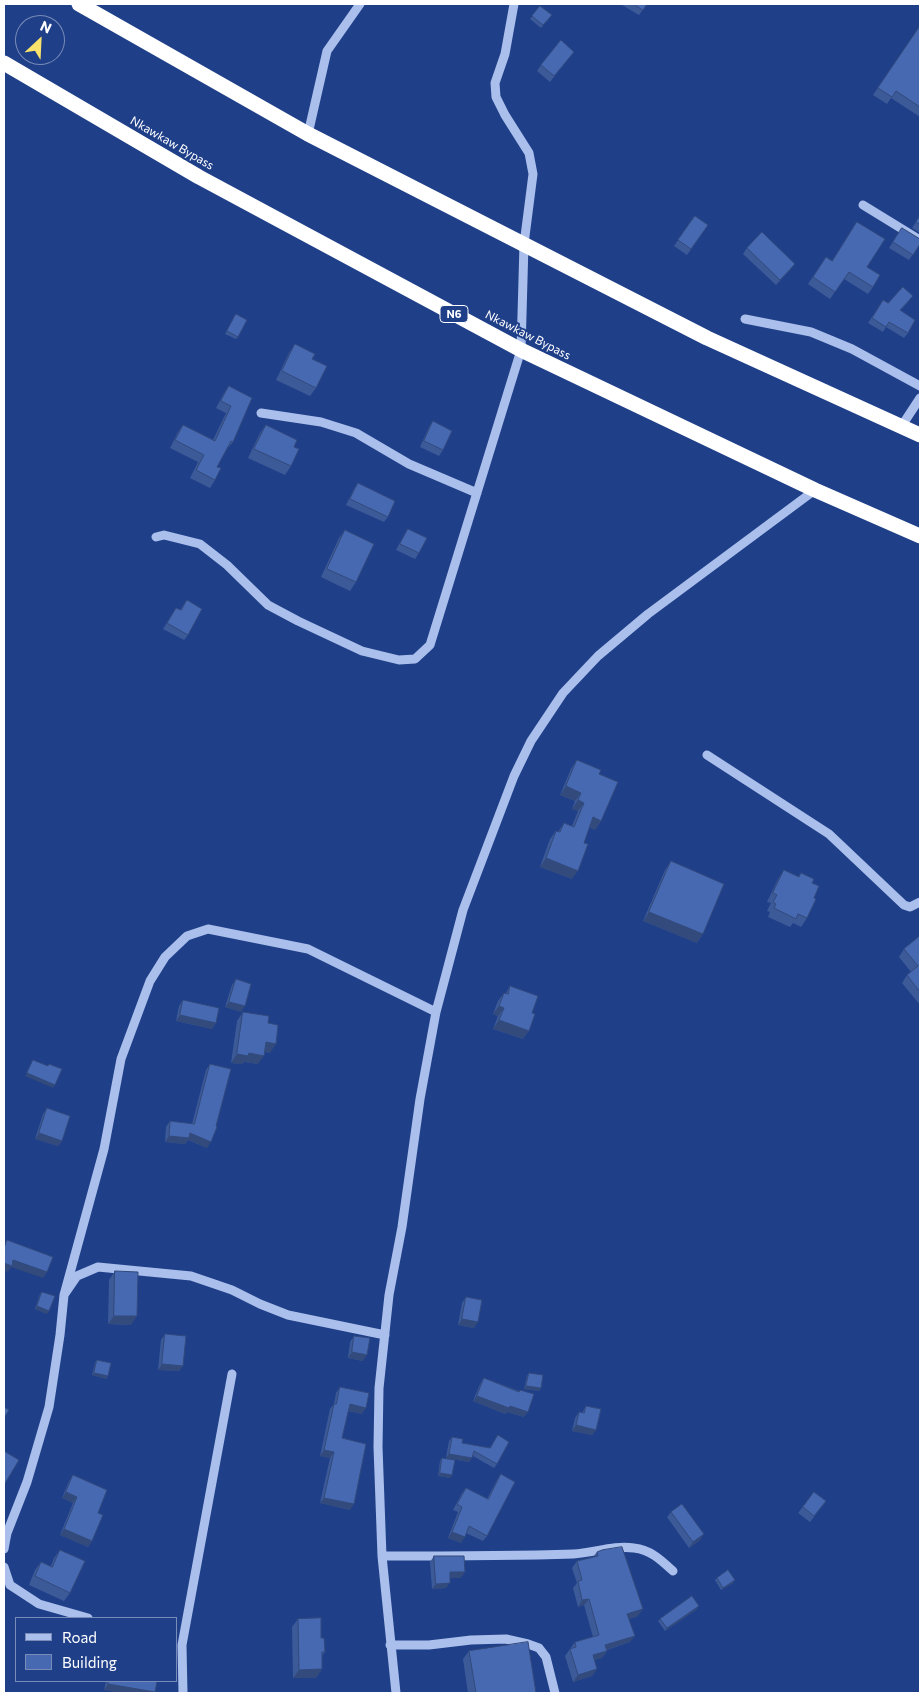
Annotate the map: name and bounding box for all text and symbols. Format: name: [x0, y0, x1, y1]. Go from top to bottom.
north arrow: [15, 15, 65, 65]
text: N: [38, 17, 54, 37]
street label: Nkawkaw Bypass: [128, 113, 216, 173]
road number: N6: [440, 306, 468, 322]
street label: Nkawkaw Bypass: [483, 307, 573, 363]
legend: [15, 1617, 178, 1682]
text: Road: [62, 1628, 97, 1646]
text: Building: [62, 1653, 117, 1671]

